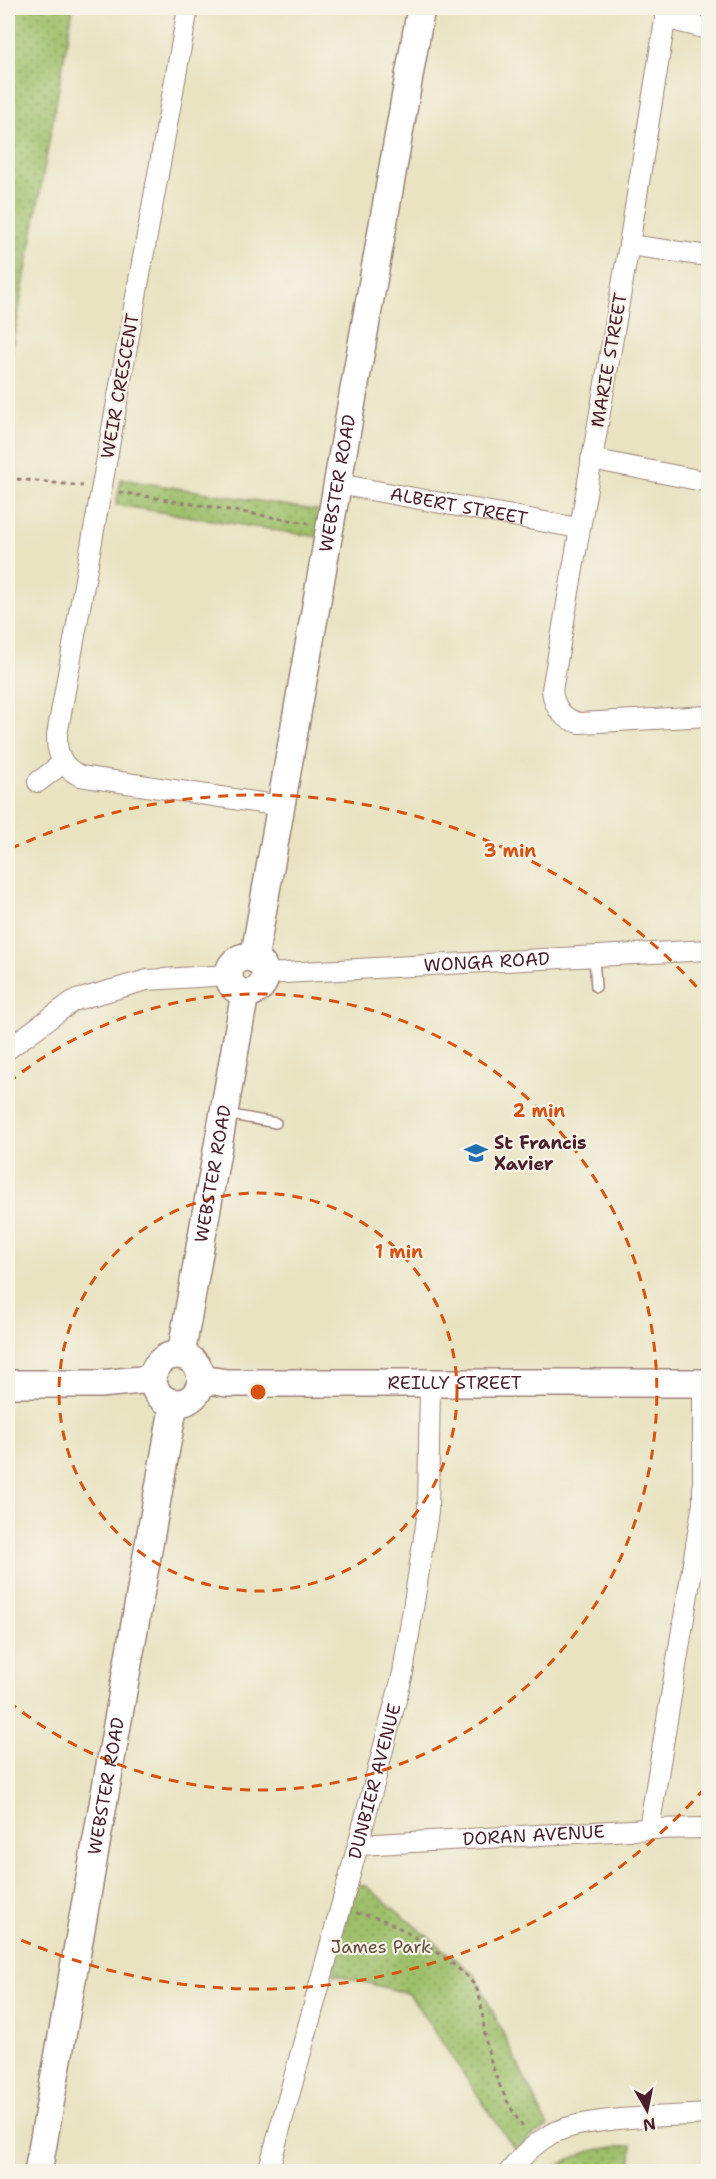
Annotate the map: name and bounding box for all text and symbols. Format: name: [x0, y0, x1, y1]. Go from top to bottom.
street label: MARIE STREET: [585, 291, 633, 429]
street label: WEIR CRESCENT: [95, 311, 145, 461]
street label: WEBSTER ROAD: [314, 412, 361, 554]
street label: ALBERT STREET: [388, 482, 530, 531]
text: 3 min: [484, 839, 536, 863]
street label: WONGA ROAD: [423, 947, 550, 977]
text: 2 min: [513, 1099, 565, 1123]
street label: WEBSTER ROAD: [189, 1103, 237, 1245]
place label: St Francis Xavier: [494, 1131, 587, 1176]
school or university icon: St Francis Xavier: [463, 1140, 489, 1166]
text: 1 min: [375, 1240, 423, 1264]
street label: REILLY STREET: [387, 1371, 522, 1395]
centre of rings: [248, 1382, 268, 1402]
street label: DUNBIER AVENUE: [343, 1701, 407, 1862]
street label: WEBSTER ROAD: [82, 1715, 130, 1857]
street label: DORAN AVENUE: [462, 1819, 605, 1851]
park label: James Park: [331, 1935, 431, 1959]
north arrow: [617, 2080, 677, 2140]
text: N: [641, 2113, 657, 2136]

